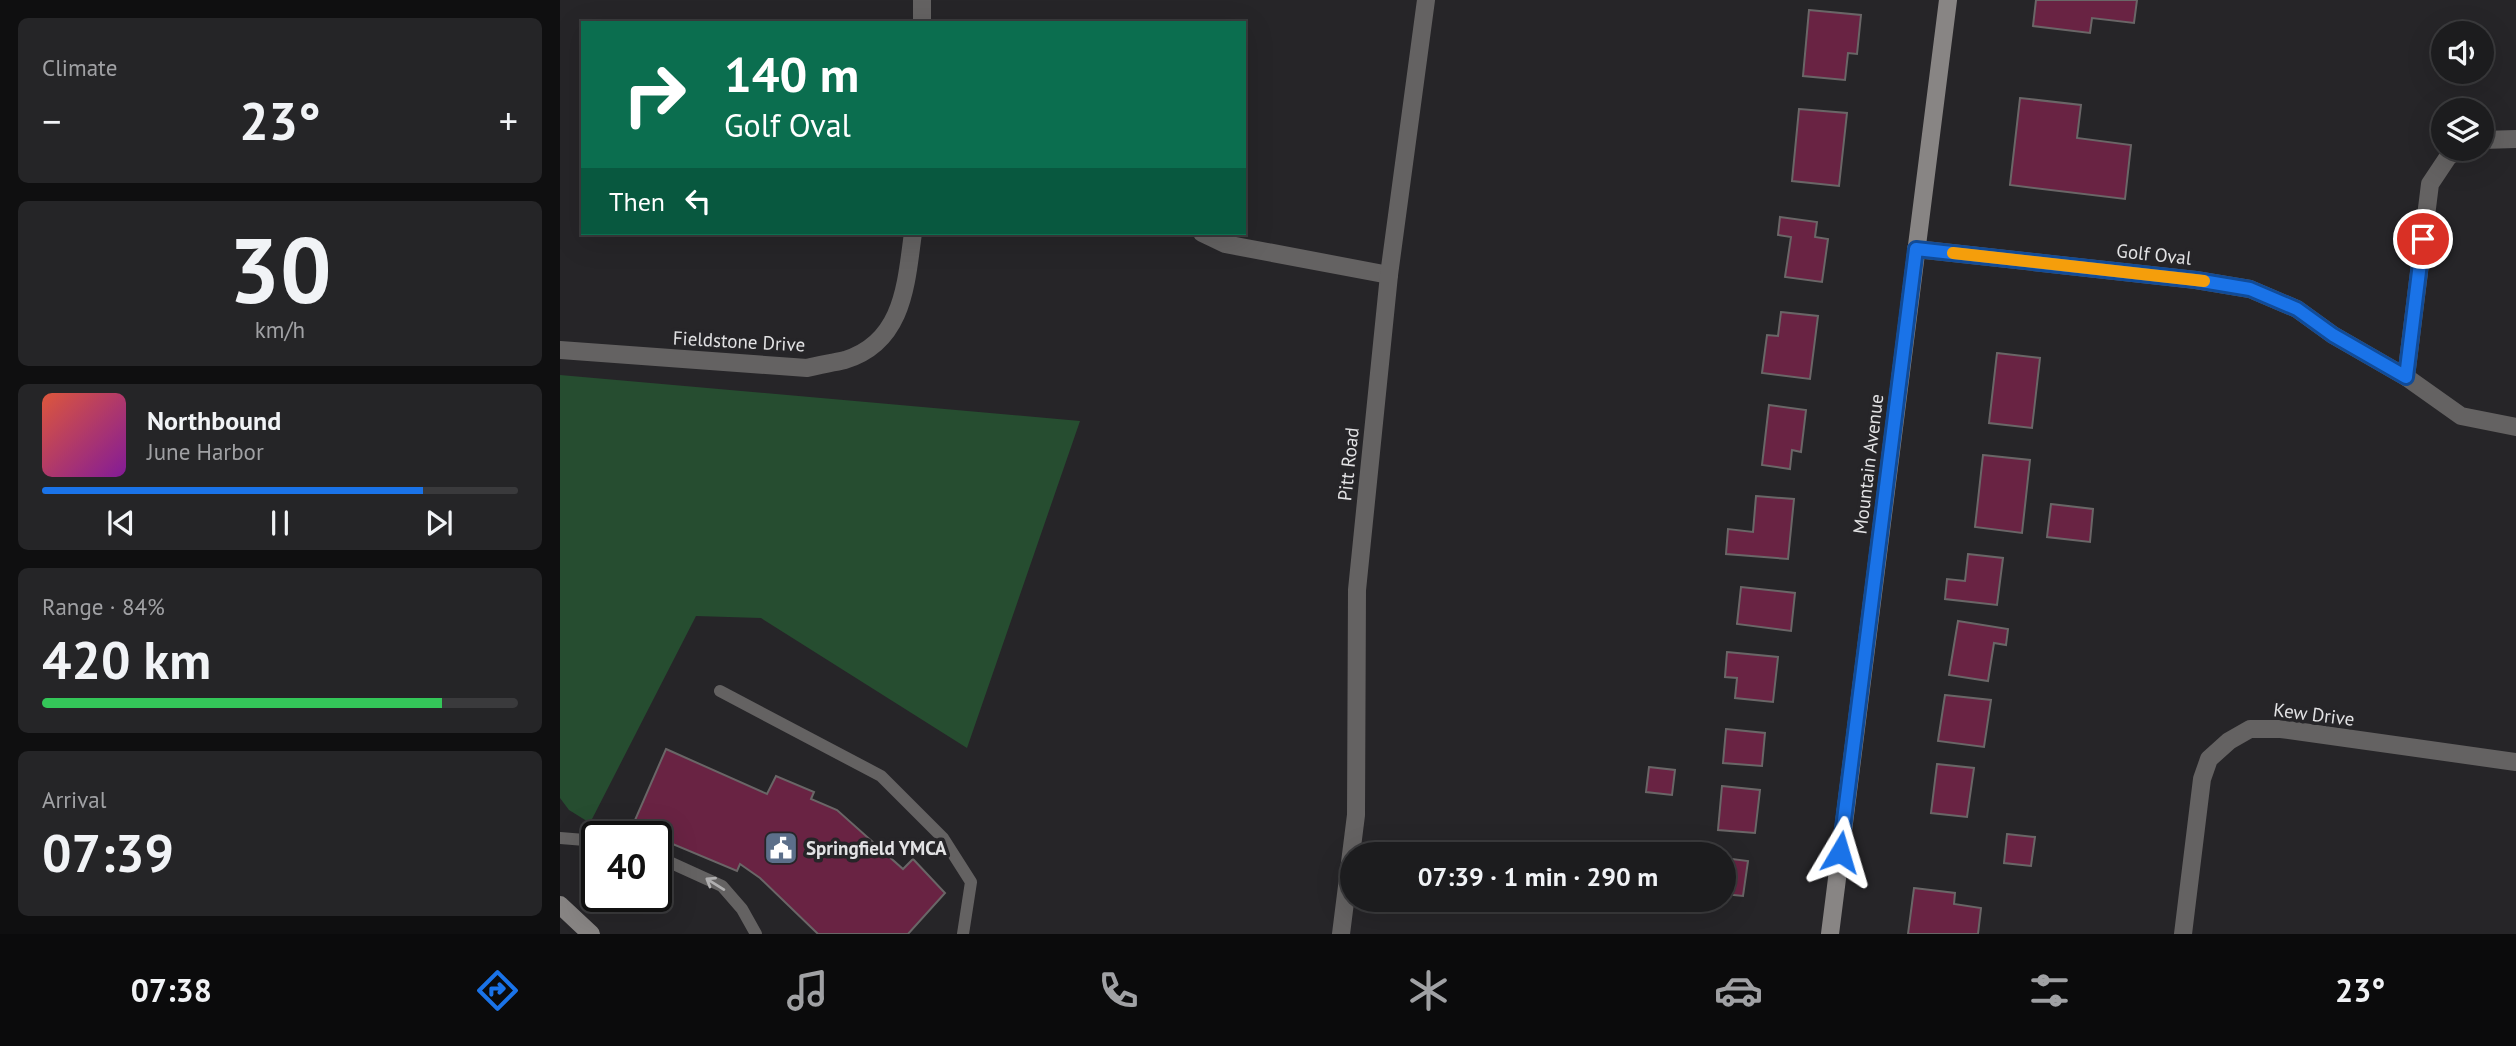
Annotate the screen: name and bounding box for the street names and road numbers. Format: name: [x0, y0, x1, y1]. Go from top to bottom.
street label: Golf Oval: [2115, 238, 2193, 270]
street label: Fieldstone Drive: [672, 326, 806, 356]
street label: Mountain Avenue: [1847, 393, 1889, 535]
street label: Pitt Road: [1332, 426, 1364, 502]
street label: Kew Drive: [2272, 697, 2356, 731]

